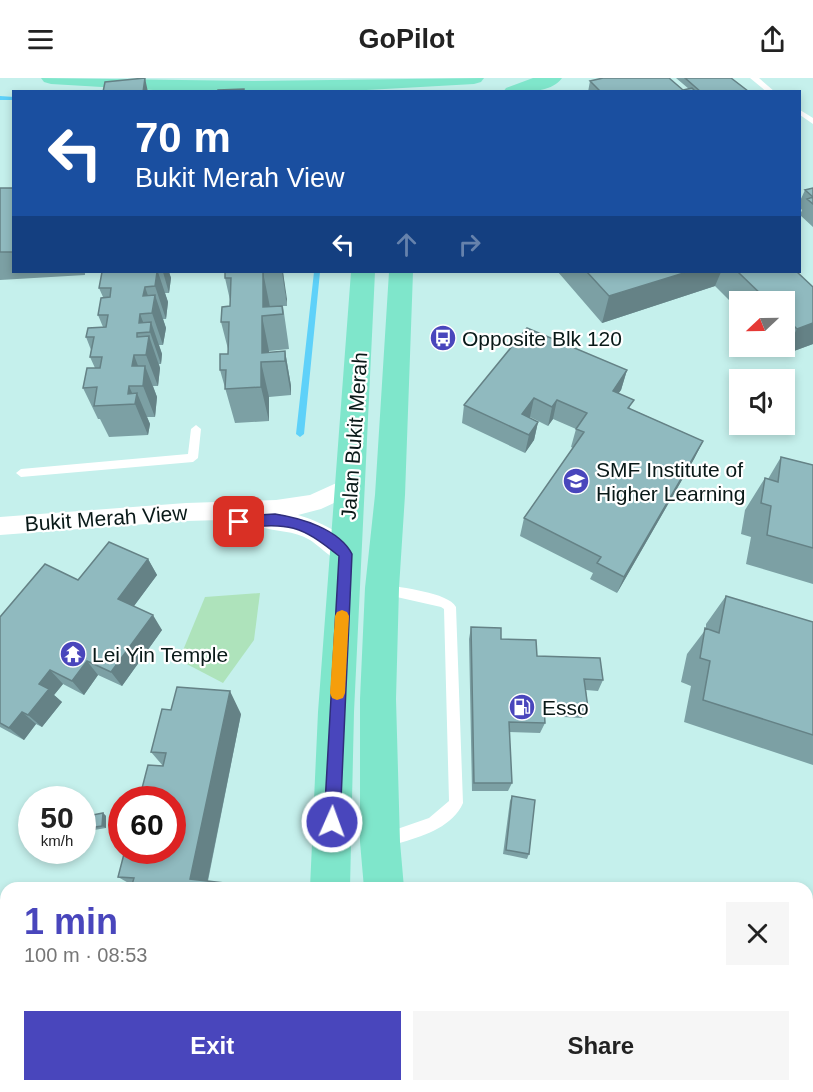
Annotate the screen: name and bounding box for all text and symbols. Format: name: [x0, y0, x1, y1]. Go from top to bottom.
icon: menu: [24, 23, 57, 56]
icon: share: [756, 23, 789, 56]
text: GoPilot: [359, 24, 455, 54]
icon: left: [36, 114, 114, 192]
text: 70 m: [135, 114, 231, 161]
text: Bukit Merah View: [135, 163, 345, 193]
icon: left: [327, 228, 360, 261]
icon: ahead: [390, 228, 423, 261]
icon: right: [453, 228, 486, 261]
north arrow: [729, 291, 795, 357]
map controls: [729, 291, 795, 435]
bus stop icon: Opposite Blk 120: [428, 323, 458, 353]
place label: Opposite Blk 120: [462, 327, 622, 350]
street label: Jalan Bukit Merah: [337, 351, 371, 521]
button: sound: [729, 369, 795, 435]
place label: SMF Institute of Higher Learning: [596, 458, 745, 505]
school or university icon: SMF Institute of Higher Learning: [561, 466, 591, 496]
pin: [213, 496, 264, 547]
street label: Bukit Merah View: [24, 501, 189, 535]
icon: arrive: [222, 505, 255, 538]
temple icon: Lei Yin Temple: [58, 639, 88, 669]
place label: Lei Yin Temple: [92, 643, 228, 666]
fuel station icon: Esso: [507, 692, 537, 722]
place label: Esso: [542, 696, 589, 719]
speed limit sign: 60: [108, 786, 186, 864]
position arrow: [300, 790, 364, 854]
text: 50: [40, 801, 74, 834]
text: km/h: [41, 832, 73, 849]
text: 1 min: [24, 901, 118, 942]
button: close: [726, 902, 789, 965]
text: 100 m · 08:53: [24, 944, 147, 966]
button: Exit: [24, 1011, 401, 1080]
button: Share: [413, 1011, 789, 1080]

